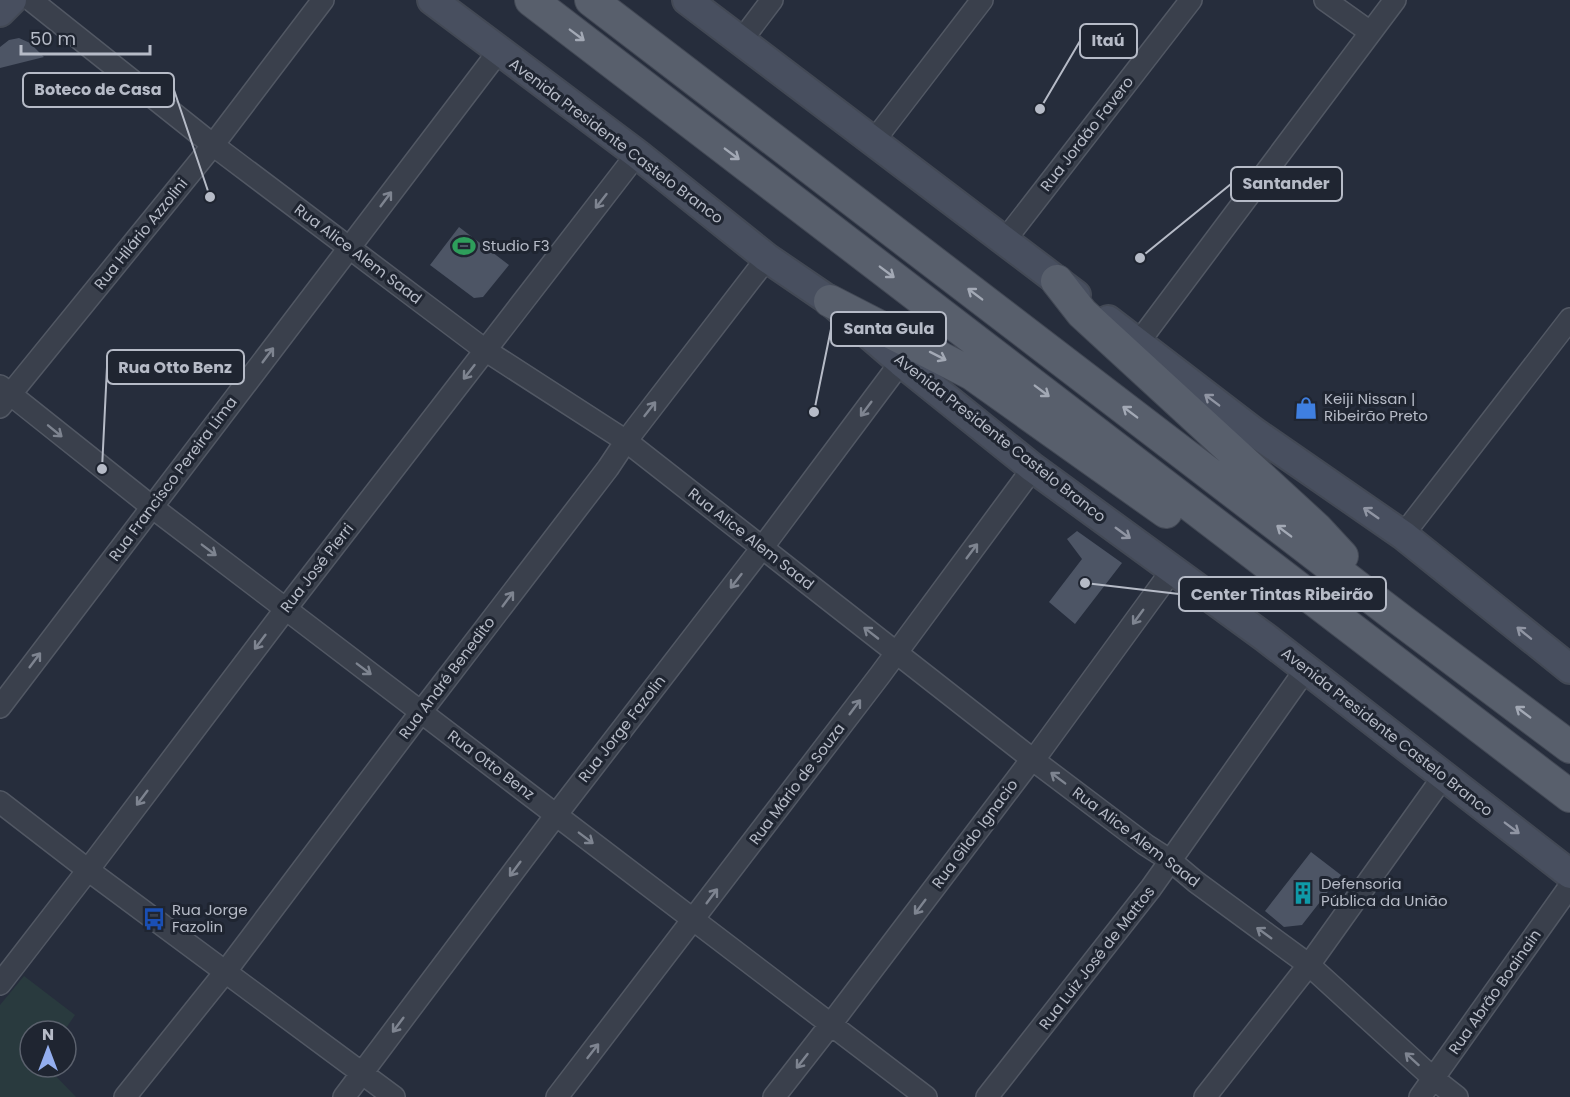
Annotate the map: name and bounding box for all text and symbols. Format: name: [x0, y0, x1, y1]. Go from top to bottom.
scale bar: [21, 18, 150, 56]
callout: Itaú: [1080, 24, 1137, 58]
text: 50 m: [30, 26, 76, 51]
one-way arrow: [569, 29, 585, 42]
text: Itaú: [1092, 29, 1124, 52]
street label: Avenida Presidente Castelo Branco: [505, 53, 728, 228]
street label: Rua Jordão Favero: [1035, 72, 1138, 196]
callout: Boteco de Casa: [23, 73, 174, 107]
text: Boteco de Casa: [34, 78, 162, 101]
one-way arrow: [724, 147, 740, 160]
callout: Santander: [1231, 167, 1342, 201]
text: Santander: [1242, 172, 1330, 195]
street label: Rua Hilário Azzolini: [89, 174, 192, 294]
one-way arrow: [380, 192, 392, 208]
one-way arrow: [594, 192, 607, 208]
street label: Rua Alice Alem Saad: [290, 199, 426, 308]
sports icon: Studio F3: [451, 233, 477, 259]
place label: Studio F3: [482, 235, 550, 256]
one-way arrow: [879, 266, 895, 279]
one-way arrow: [967, 287, 983, 300]
callout: Santa Gula: [831, 312, 946, 346]
text: Santa Gula: [844, 317, 934, 340]
one-way arrow: [262, 347, 274, 363]
street label: Avenida Presidente Castelo Branco: [890, 348, 1110, 527]
callout: Rua Otto Benz: [107, 350, 244, 384]
one-way arrow: [929, 351, 947, 363]
text: Rua Otto Benz: [118, 356, 232, 379]
one-way arrow: [462, 363, 475, 379]
one-way arrow: [1033, 385, 1049, 397]
place label: Keiji Nissan | Ribeirão Preto: [1324, 388, 1428, 426]
street label: Rua Francisco Pereira Lima: [104, 392, 242, 565]
one-way arrow: [1204, 393, 1220, 406]
shop icon: Keiji Nissan | Ribeirão Preto: [1293, 395, 1319, 421]
one-way arrow: [860, 401, 872, 417]
one-way arrow: [644, 402, 657, 418]
one-way arrow: [1122, 406, 1138, 419]
one-way arrow: [47, 424, 63, 437]
street label: Rua Alice Alem Saad: [684, 483, 819, 594]
one-way arrow: [1363, 507, 1379, 519]
street label: Rua José Pierri: [275, 519, 358, 617]
one-way arrow: [1277, 524, 1293, 537]
one-way arrow: [1114, 527, 1130, 539]
one-way arrow: [965, 543, 978, 559]
one-way arrow: [201, 544, 217, 557]
one-way arrow: [729, 573, 742, 589]
callout: Center Tintas Ribeirão: [1179, 577, 1386, 611]
text: Center Tintas Ribeirão: [1191, 583, 1373, 606]
one-way arrow: [501, 591, 514, 607]
one-way arrow: [1132, 608, 1144, 624]
street label: Rua André Benedito: [394, 612, 499, 743]
one-way arrow: [863, 626, 879, 639]
one-way arrow: [1517, 626, 1533, 639]
one-way arrow: [253, 634, 266, 650]
street label: Avenida Presidente Castelo Branco: [1277, 642, 1497, 821]
one-way arrow: [29, 653, 42, 669]
one-way arrow: [356, 662, 372, 675]
street label: Rua Jorge Fazolin: [573, 671, 670, 787]
one-way arrow: [849, 700, 862, 716]
one-way arrow: [1516, 706, 1532, 718]
street label: Rua Mário de Souza: [744, 719, 849, 849]
street label: Rua Otto Benz: [443, 725, 539, 804]
one-way arrow: [1050, 772, 1066, 785]
street label: Rua Gildo Ignacio: [927, 775, 1023, 893]
street label: Rua Alice Alem Saad: [1068, 782, 1204, 891]
one-way arrow: [136, 790, 149, 806]
one-way arrow: [1504, 822, 1520, 835]
one-way arrow: [578, 831, 594, 844]
one-way arrow: [508, 861, 521, 877]
place label: Defensoria Pública da União: [1321, 873, 1448, 911]
building icon: Defensoria Pública da União: [1290, 880, 1316, 906]
street label: Rua Luiz José de Mattos: [1034, 881, 1159, 1034]
one-way arrow: [705, 888, 718, 904]
one-way arrow: [914, 898, 927, 914]
place label: Rua Jorge Fazolin: [172, 899, 247, 937]
bus stop icon: Rua Jorge Fazolin: [141, 906, 167, 932]
street label: Rua Abrão Boainain: [1444, 925, 1546, 1058]
one-way arrow: [1257, 926, 1273, 939]
one-way arrow: [391, 1017, 404, 1033]
north arrow: [18, 1019, 78, 1079]
text: N: [42, 1023, 54, 1046]
one-way arrow: [587, 1043, 599, 1059]
one-way arrow: [1405, 1052, 1420, 1066]
one-way arrow: [795, 1053, 808, 1069]

